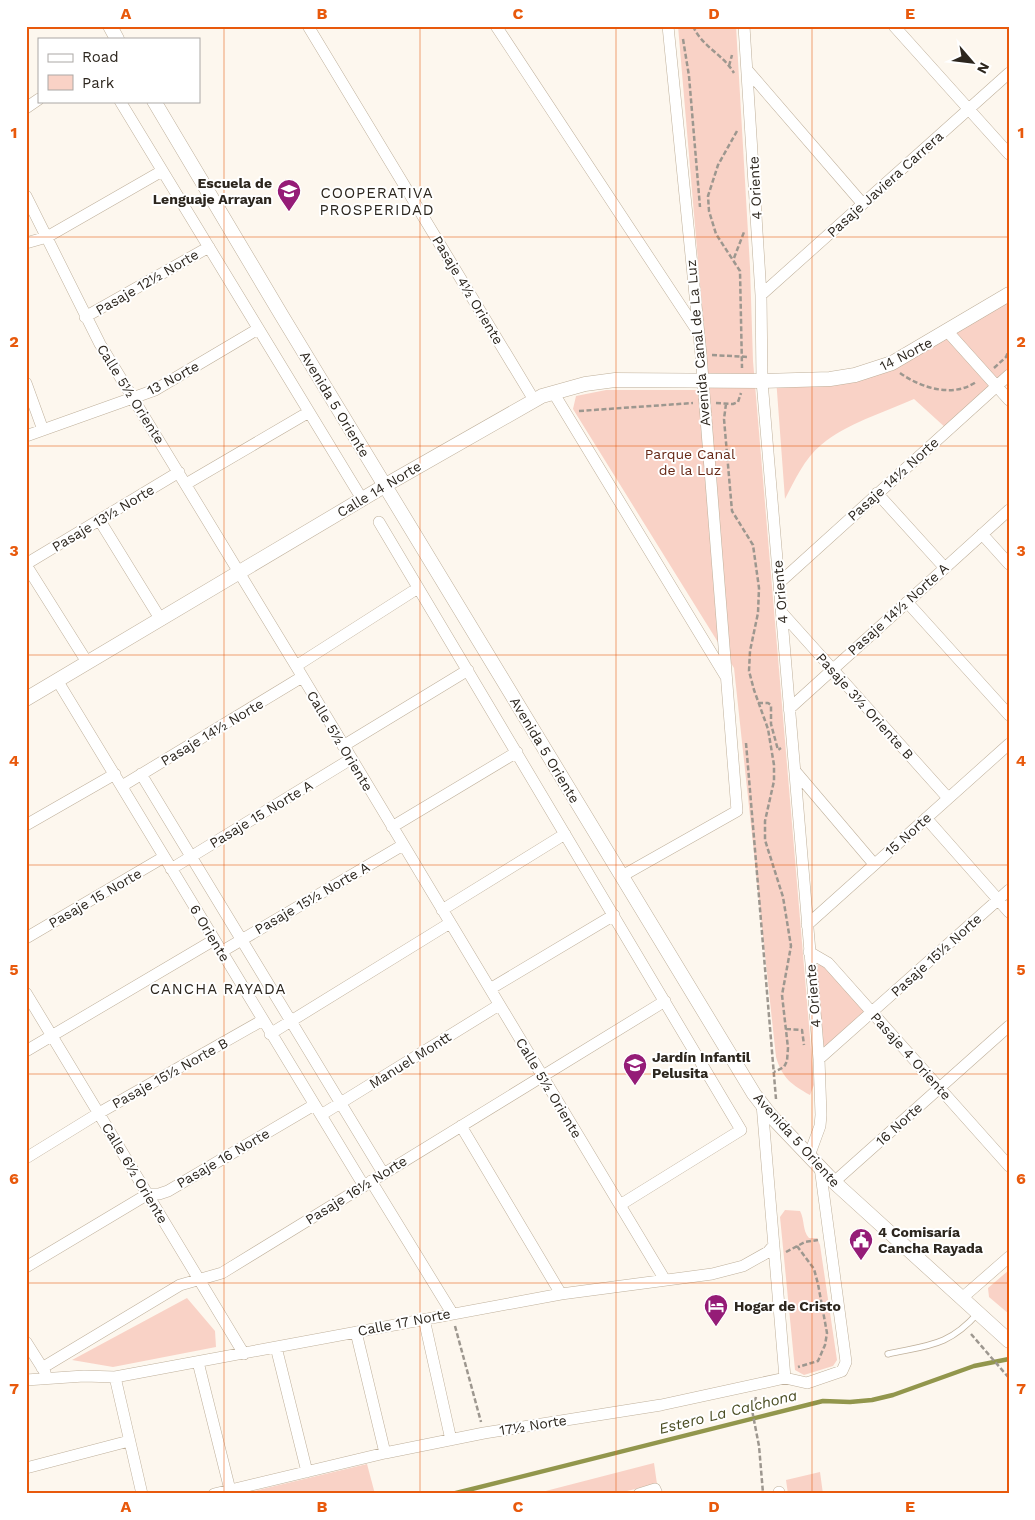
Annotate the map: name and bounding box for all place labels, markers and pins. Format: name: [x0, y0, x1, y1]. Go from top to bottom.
place label: Escuela de Lenguaje Arrayan: [153, 175, 272, 207]
school or university icon: Escuela de Lenguaje Arrayan: [276, 178, 302, 212]
place label: Jardín Infantil Pelusita: [652, 1049, 751, 1081]
school or university icon: Jardín Infantil Pelusita: [622, 1052, 648, 1086]
place label: 4 Comisaría Cancha Rayada: [878, 1224, 984, 1256]
public building icon: 4 Comisaría Cancha Rayada: [848, 1227, 874, 1261]
hotel icon: Hogar de Cristo: [703, 1293, 729, 1327]
place label: Hogar de Cristo: [734, 1298, 841, 1314]

